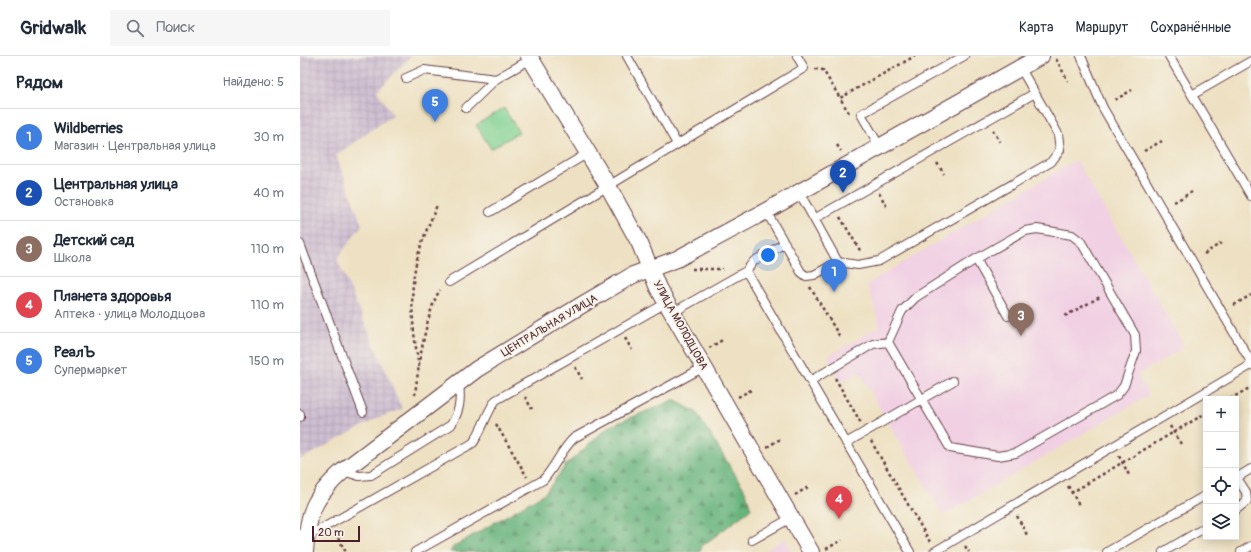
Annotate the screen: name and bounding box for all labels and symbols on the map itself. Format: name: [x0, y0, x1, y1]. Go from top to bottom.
pin: 5: [422, 89, 448, 122]
pin: 2: [830, 160, 856, 193]
your location: [758, 245, 778, 265]
pin: 1: [821, 259, 847, 292]
street label: УЛИЦА МОЛОДЦОВА: [651, 278, 711, 372]
street label: ЦЕНТРАЛЬНАЯ УЛИЦА: [499, 292, 600, 359]
pin: 3: [1008, 303, 1034, 336]
pin: 4: [826, 486, 852, 519]
scale bar: [312, 524, 360, 543]

